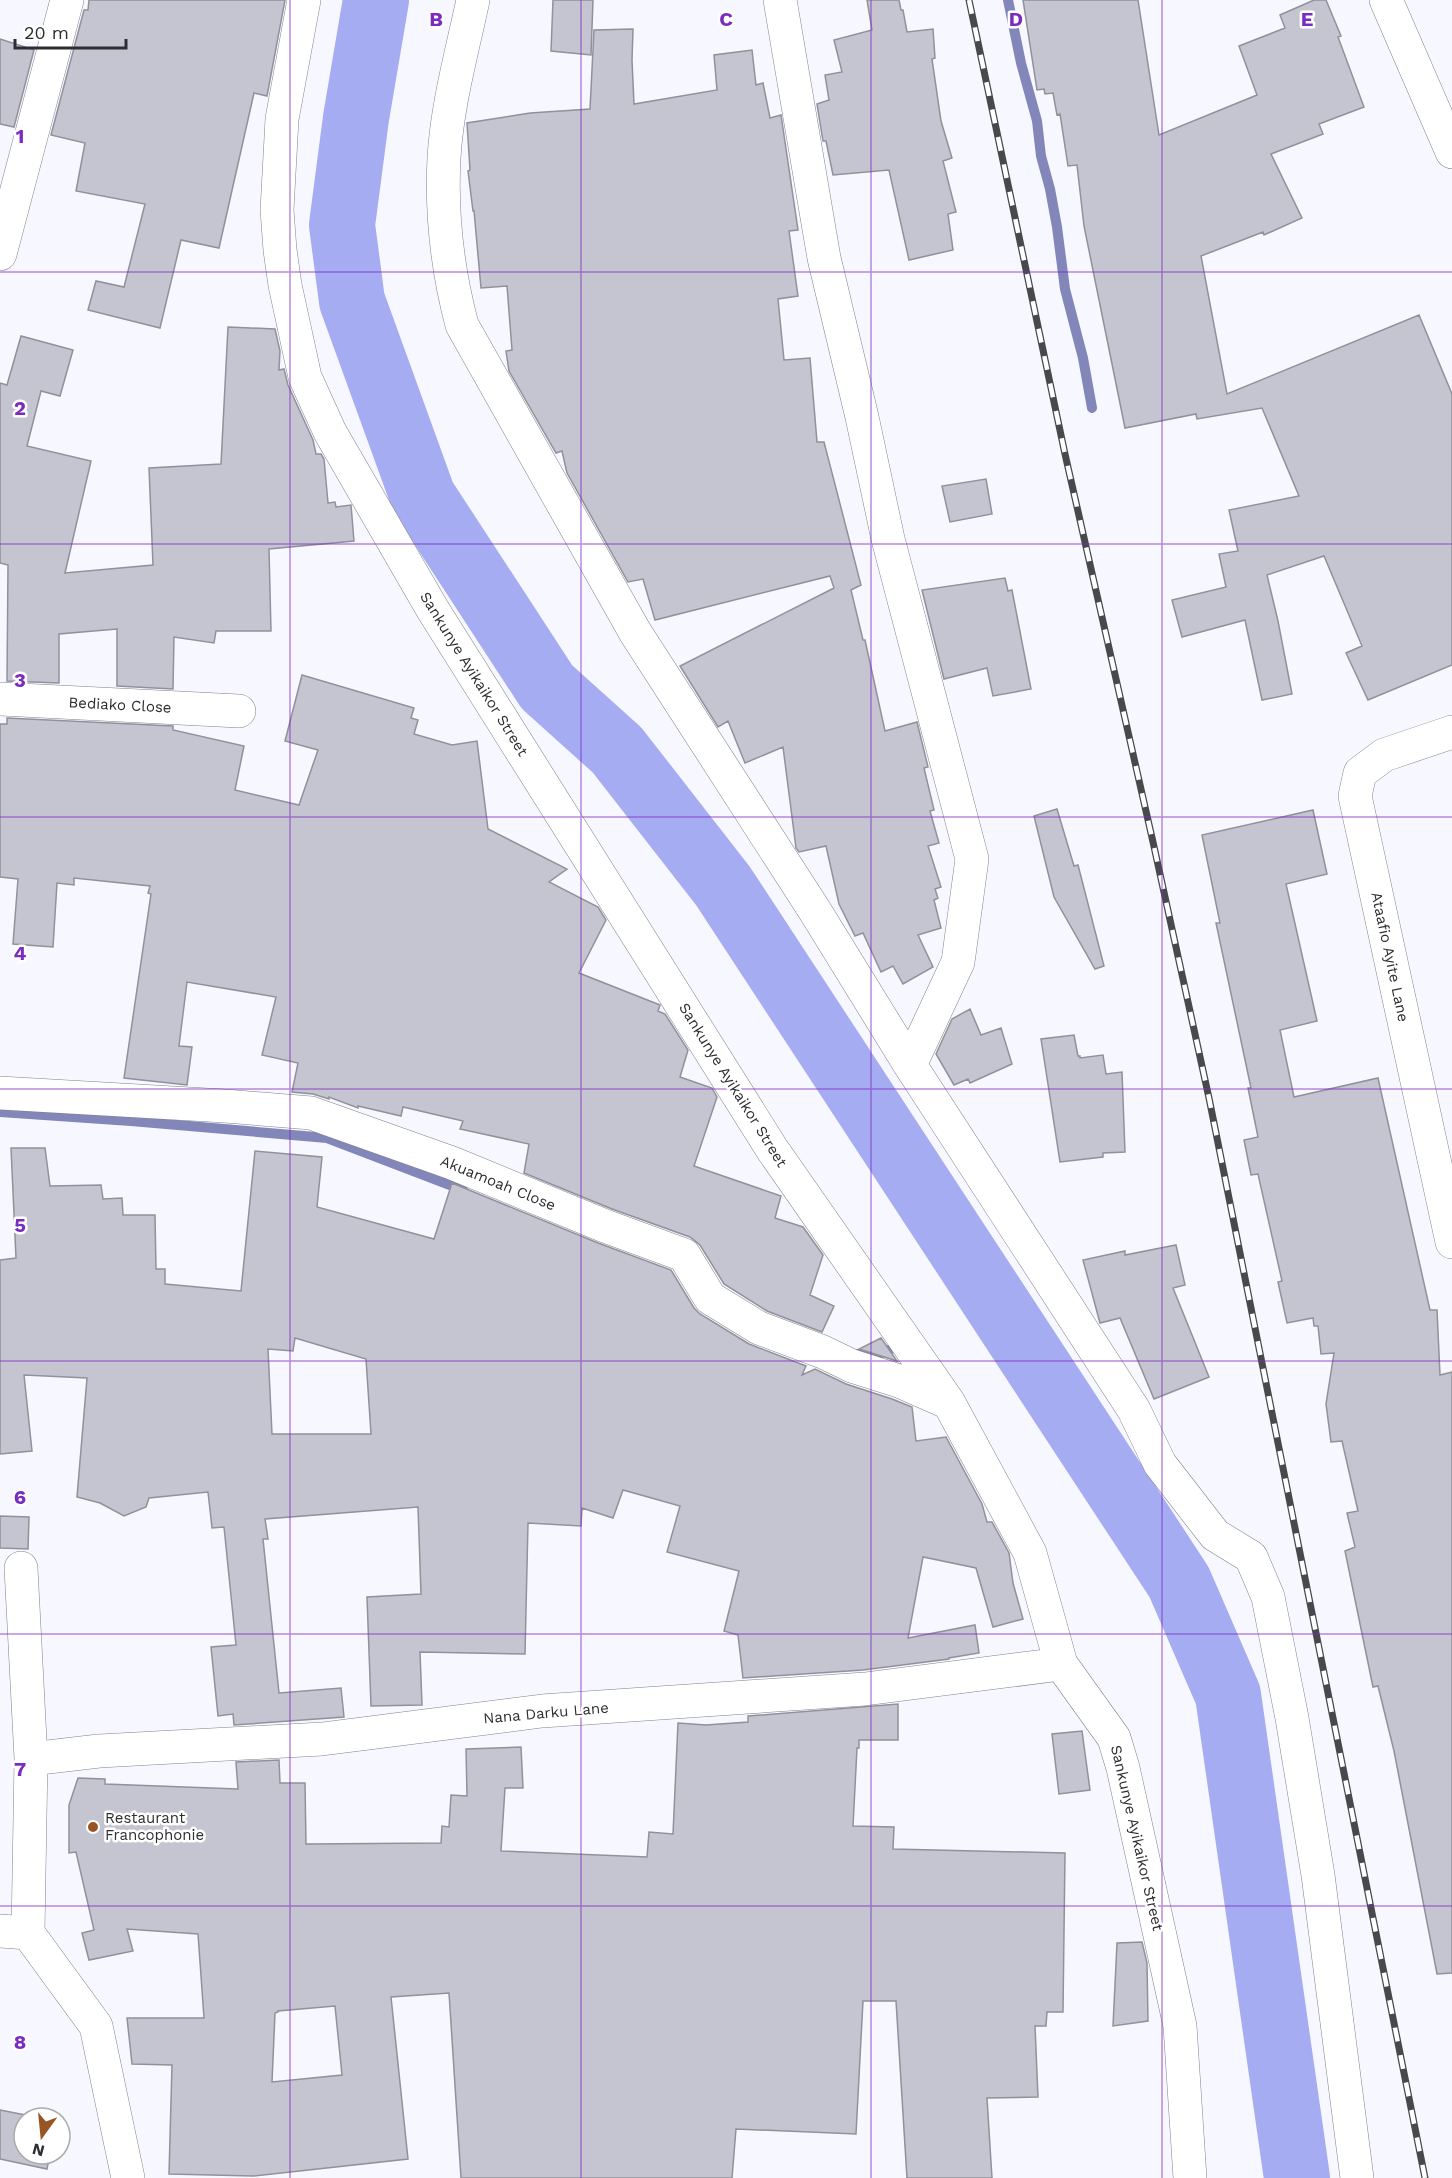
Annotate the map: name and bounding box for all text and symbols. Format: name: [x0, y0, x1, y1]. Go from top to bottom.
text: B: [429, 7, 443, 31]
text: C: [719, 7, 733, 31]
text: D: [1009, 7, 1023, 31]
text: E: [1301, 7, 1313, 31]
scale bar: [15, 12, 126, 50]
text: 20 m: [24, 22, 69, 43]
text: 1: [16, 124, 24, 148]
text: 2: [14, 396, 26, 420]
street label: Sankunye Ayikaikor Street: [416, 589, 532, 760]
text: 3: [14, 668, 26, 692]
street label: Bediako Close: [68, 693, 172, 717]
street label: Ataafio Ayite Lane: [1367, 890, 1413, 1024]
text: 4: [14, 941, 27, 965]
street label: Sankunye Ayikaikor Street: [675, 1000, 791, 1171]
street label: Akuamoah Close: [438, 1152, 558, 1214]
text: 5: [14, 1213, 26, 1237]
text: 6: [14, 1485, 26, 1509]
street label: Nana Darku Lane: [483, 1699, 609, 1727]
street label: Sankunye Ayikaikor Street: [1107, 1743, 1167, 1933]
text: 7: [14, 1757, 26, 1781]
place label: Restaurant Francophonie: [105, 1809, 204, 1844]
marker: Restaurant Francophonie: [86, 1820, 100, 1834]
text: 8: [14, 2030, 26, 2054]
north arrow: [12, 2106, 72, 2166]
text: N: [30, 2139, 46, 2161]

